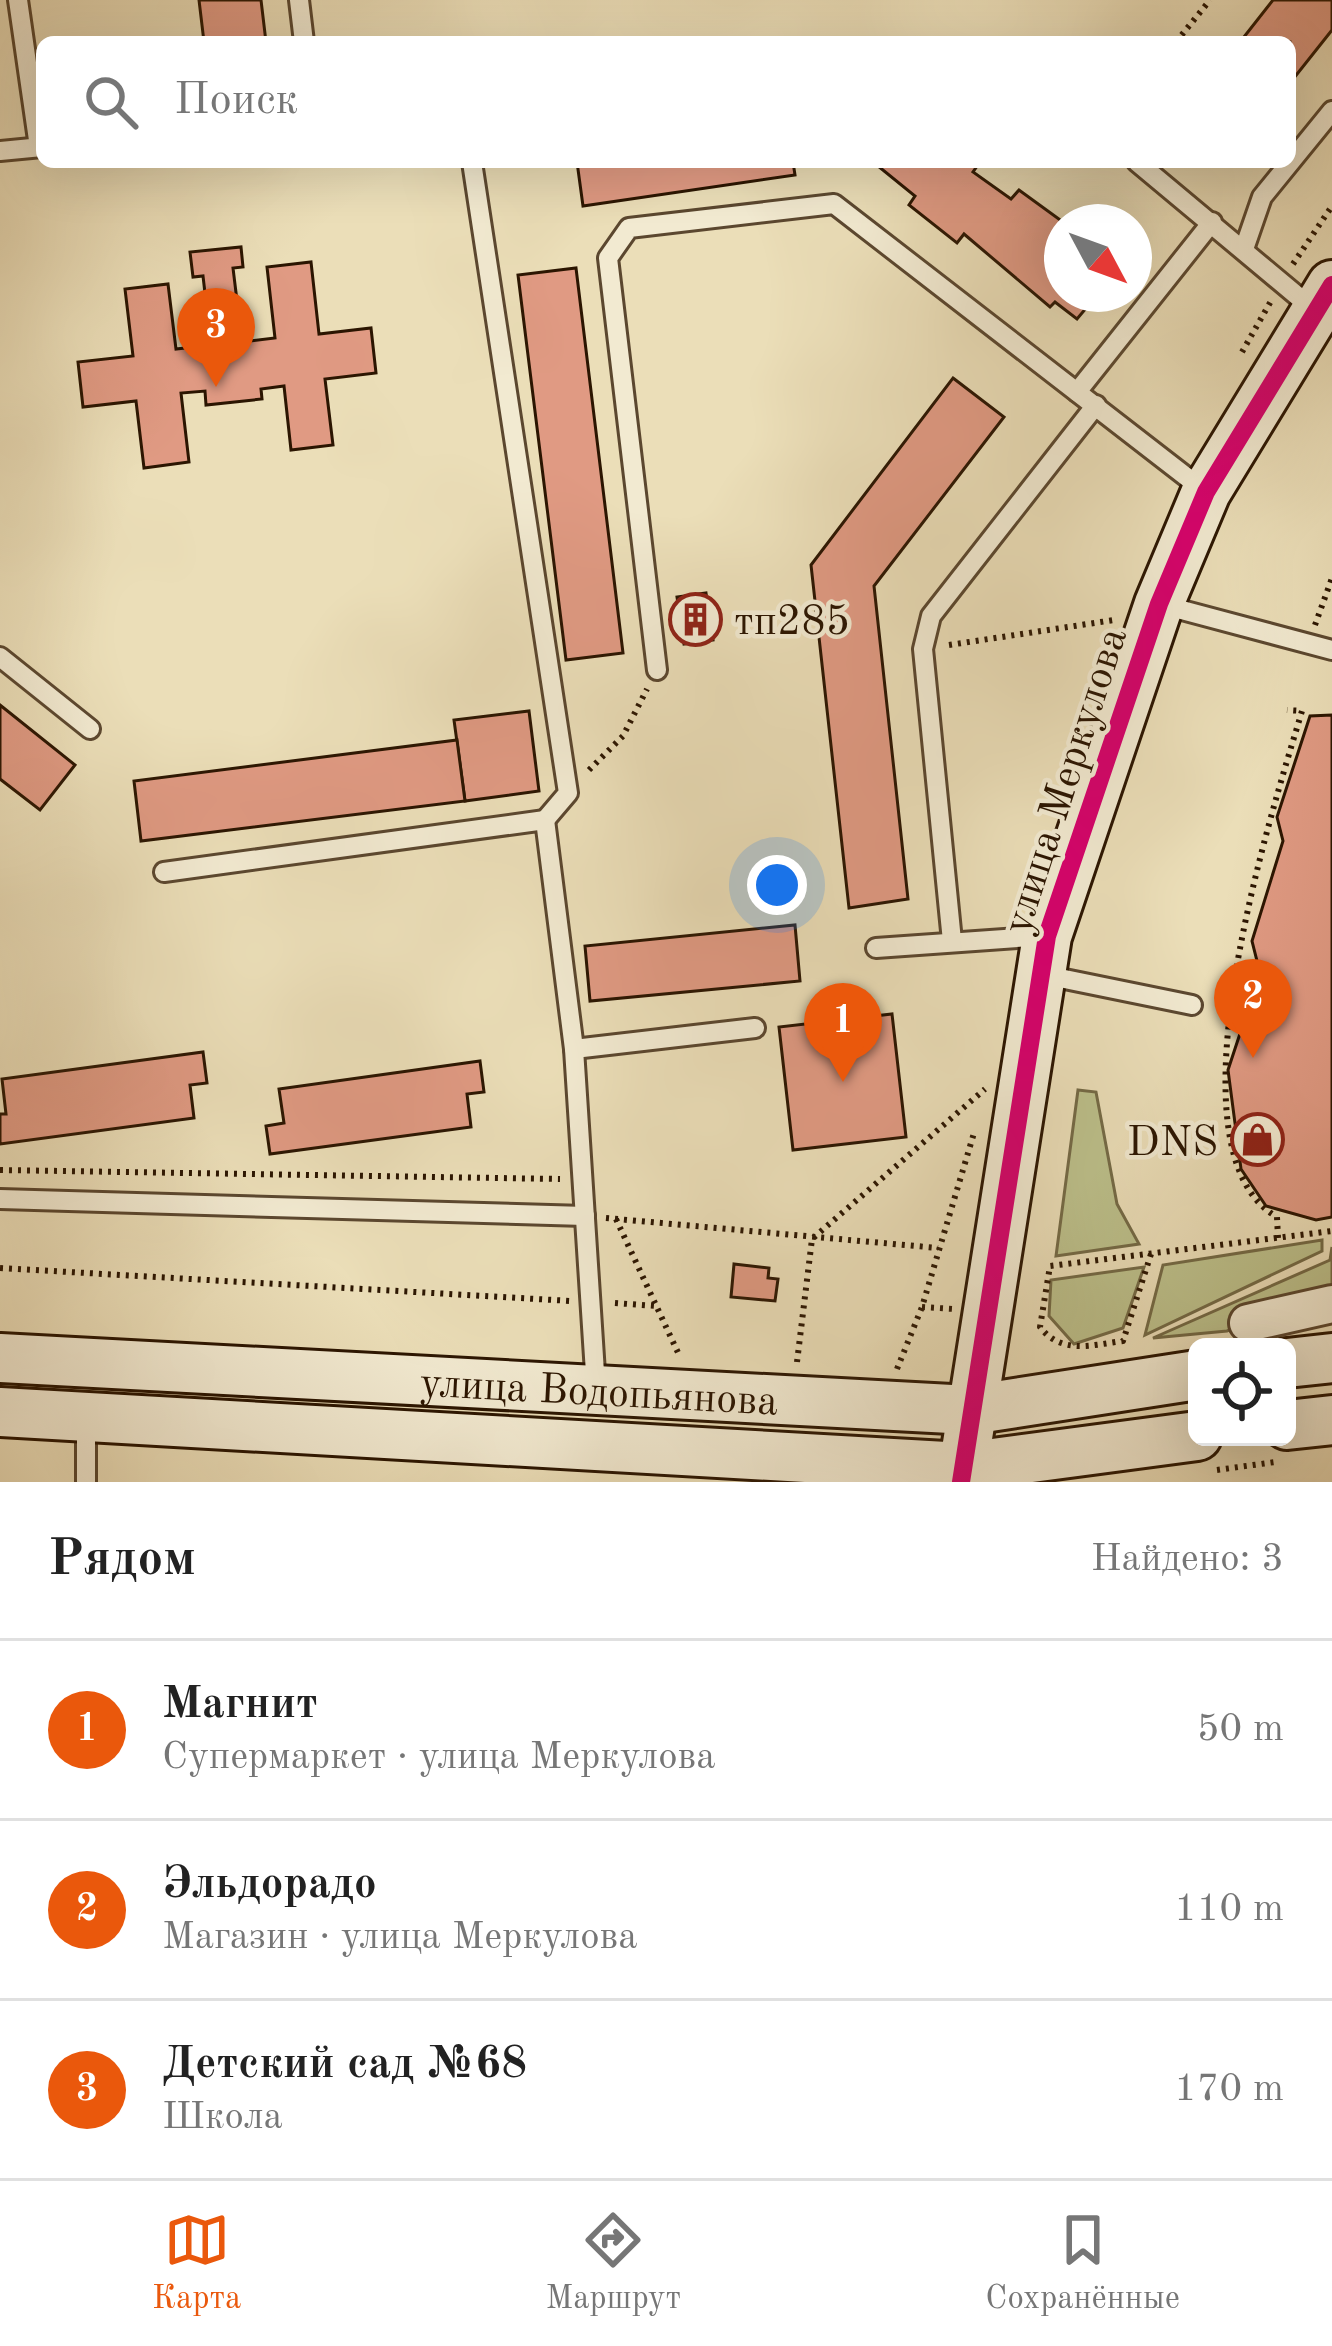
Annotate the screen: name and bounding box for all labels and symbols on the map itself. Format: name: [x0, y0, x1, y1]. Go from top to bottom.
north arrow: [1044, 204, 1152, 312]
pin: 3: [177, 288, 255, 387]
building icon: тп285: [667, 591, 723, 647]
place label: тп285: [734, 602, 850, 644]
street label: улица Меркулова: [997, 623, 1136, 940]
your location: [747, 855, 807, 915]
pin: 2: [1214, 959, 1292, 1058]
pin: 1: [804, 983, 882, 1082]
shop icon: DNS: [1229, 1112, 1285, 1168]
place label: DNS: [1127, 1123, 1218, 1165]
street label: улица Водопьянова: [419, 1364, 779, 1425]

